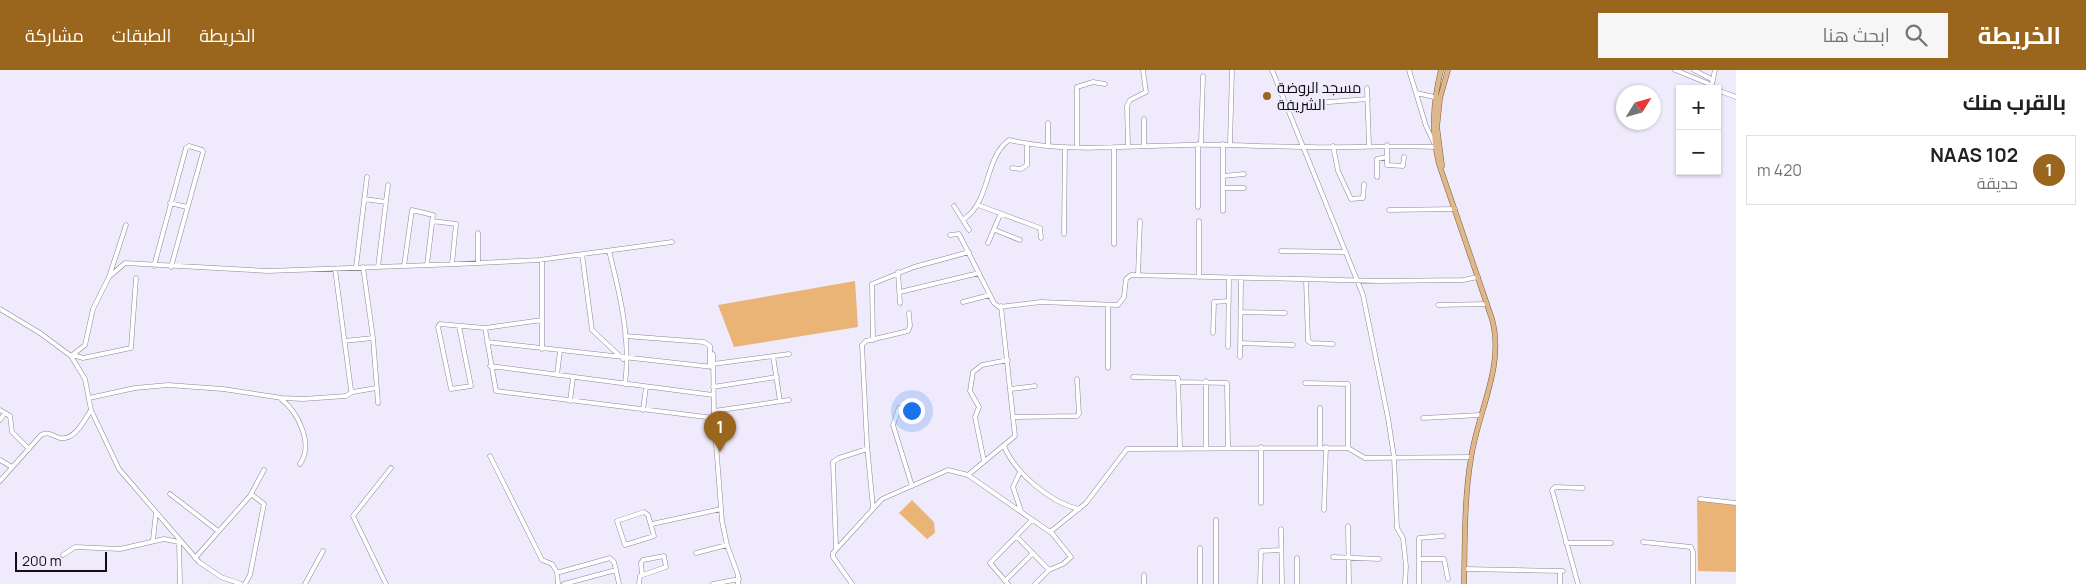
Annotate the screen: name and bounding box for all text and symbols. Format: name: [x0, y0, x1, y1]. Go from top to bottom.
search box: [1598, 13, 1948, 58]
text: الخريطة: [1978, 18, 2061, 51]
icon: search: [1902, 21, 1930, 49]
text: ابحث هنا: [1823, 22, 1890, 48]
text: مشاركة: [25, 23, 84, 47]
text: الطبقات: [112, 23, 171, 47]
text: الخريطة: [199, 23, 256, 47]
place label: مسجد الروضة الشريفة: [1277, 77, 1361, 115]
north arrow: [1616, 85, 1661, 130]
map controls: [1676, 85, 1721, 175]
button: +: [1676, 85, 1721, 130]
text: بالقرب منك: [1963, 88, 2066, 116]
marker: مسجد الروضة الشريفة: [1261, 90, 1273, 102]
button: −: [1676, 130, 1721, 175]
text: NAAS 102: [1930, 142, 2018, 168]
text: 420 m: [1757, 159, 1802, 181]
text: 1: [2046, 159, 2053, 181]
text: حديقة: [1977, 172, 2018, 194]
your location: [899, 398, 925, 424]
pin: 1: [704, 411, 736, 452]
scale bar: [15, 549, 108, 572]
text: 200 m: [22, 551, 62, 570]

